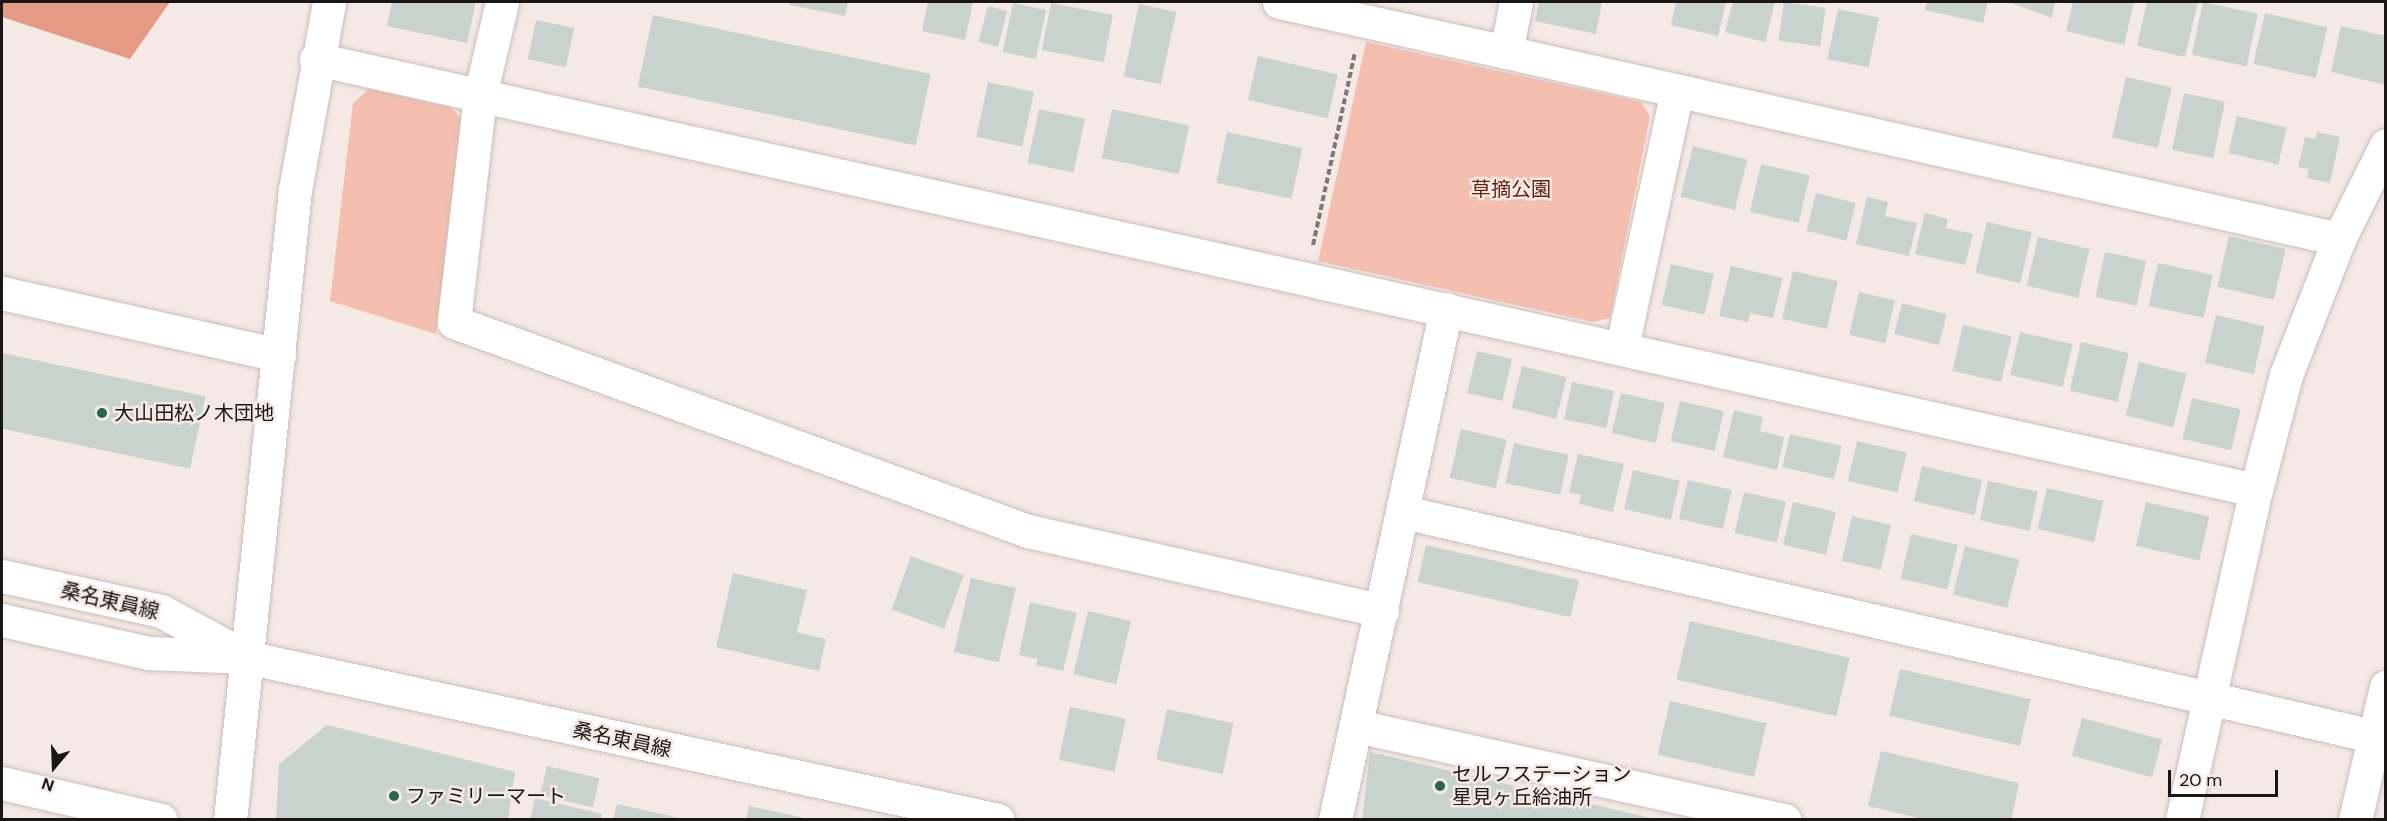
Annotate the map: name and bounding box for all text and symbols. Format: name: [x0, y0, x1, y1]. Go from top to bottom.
park label: 草摘公園: [1471, 177, 1551, 201]
place label: 大山田松ノ木団地: [114, 401, 274, 425]
marker: 大山田松ノ木団地: [95, 406, 109, 420]
street label: 桑名東員線: [59, 578, 161, 624]
street label: 桑名東員線: [571, 718, 673, 762]
north arrow: [24, 737, 84, 797]
scale bar: [2171, 758, 2280, 796]
place label: セルフステーション 星見ヶ丘給油所: [1452, 762, 1632, 809]
text: 20 m: [2179, 768, 2222, 792]
text: N: [39, 773, 57, 796]
marker: セルフステーション 星見ヶ丘給油所: [1433, 779, 1447, 793]
place label: ファミリーマート: [406, 784, 566, 808]
marker: ファミリーマート: [387, 789, 401, 803]

